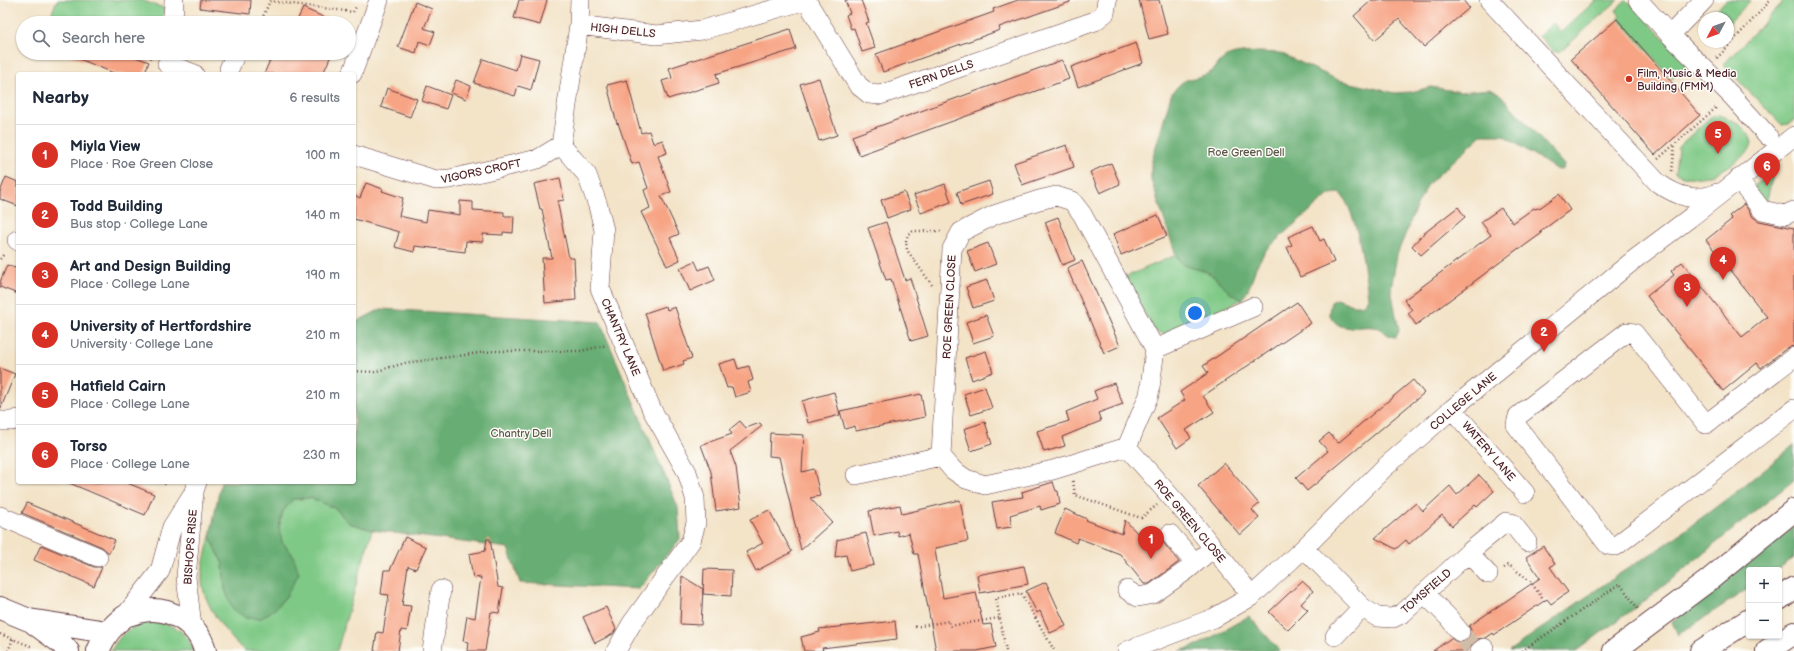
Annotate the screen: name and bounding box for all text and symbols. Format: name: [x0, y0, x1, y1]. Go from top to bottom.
north arrow: [1698, 12, 1734, 48]
search box: [16, 16, 356, 60]
street label: HIGH DELLS: [590, 21, 656, 40]
icon: search: [30, 27, 52, 49]
text: Search here: [62, 29, 145, 48]
street label: FERN DELLS: [907, 57, 975, 92]
place label: Film, Music & Media Building (FMM): [1637, 67, 1737, 93]
marker: Film, Music & Media Building (FMM): [1624, 74, 1634, 84]
text: Nearby: [32, 88, 89, 108]
text: 6 results: [290, 90, 340, 106]
pin: 5: [1705, 121, 1731, 154]
text: Miyla View: [70, 137, 140, 156]
park label: Roe Green Dell: [1207, 146, 1285, 159]
text: 1: [42, 147, 48, 163]
text: 100 m: [305, 147, 340, 163]
pin: 6: [1754, 153, 1780, 186]
text: Place · Roe Green Close: [70, 156, 213, 172]
street label: VIGORS CROFT: [440, 157, 523, 186]
text: Todd Building: [70, 197, 163, 216]
text: 2: [41, 207, 49, 223]
text: 140 m: [305, 207, 340, 223]
text: Bus stop · College Lane: [70, 216, 208, 232]
pin: 4: [1710, 247, 1736, 280]
street label: ROE GREEN CLOSE: [940, 255, 959, 359]
text: Art and Design Building: [70, 257, 231, 276]
text: 3: [41, 267, 49, 283]
text: 190 m: [306, 267, 340, 283]
pin: 3: [1674, 274, 1700, 307]
text: Place · College Lane: [70, 276, 190, 292]
street label: CHANTRY LANE: [598, 296, 643, 378]
your location: [1185, 303, 1205, 323]
text: University of Hertfordshire: [70, 317, 251, 336]
pin: 2: [1531, 319, 1557, 352]
text: 4: [41, 327, 49, 343]
text: 210 m: [306, 327, 340, 343]
text: University · College Lane: [70, 336, 213, 352]
street label: COLLEGE LANE: [1427, 370, 1499, 433]
text: Hatfield Cairn: [70, 377, 166, 396]
text: 5: [41, 387, 49, 403]
text: 210 m: [306, 387, 340, 403]
text: Place · College Lane: [70, 396, 190, 412]
street label: WATERY LANE: [1459, 419, 1518, 484]
park label: Chantry Dell: [491, 427, 551, 440]
text: Torso: [70, 437, 107, 456]
text: 6: [41, 447, 49, 463]
text: 230 m: [303, 447, 340, 463]
text: Place · College Lane: [70, 456, 190, 472]
street label: ROE GREEN CLOSE: [1151, 477, 1228, 565]
street label: BISHOPS RISE: [181, 509, 200, 585]
pin: 1: [1138, 526, 1164, 559]
street label: TOMSFIELD: [1399, 566, 1454, 617]
map controls: [1746, 567, 1782, 639]
button: +: [1746, 567, 1782, 603]
button: −: [1746, 603, 1782, 639]

